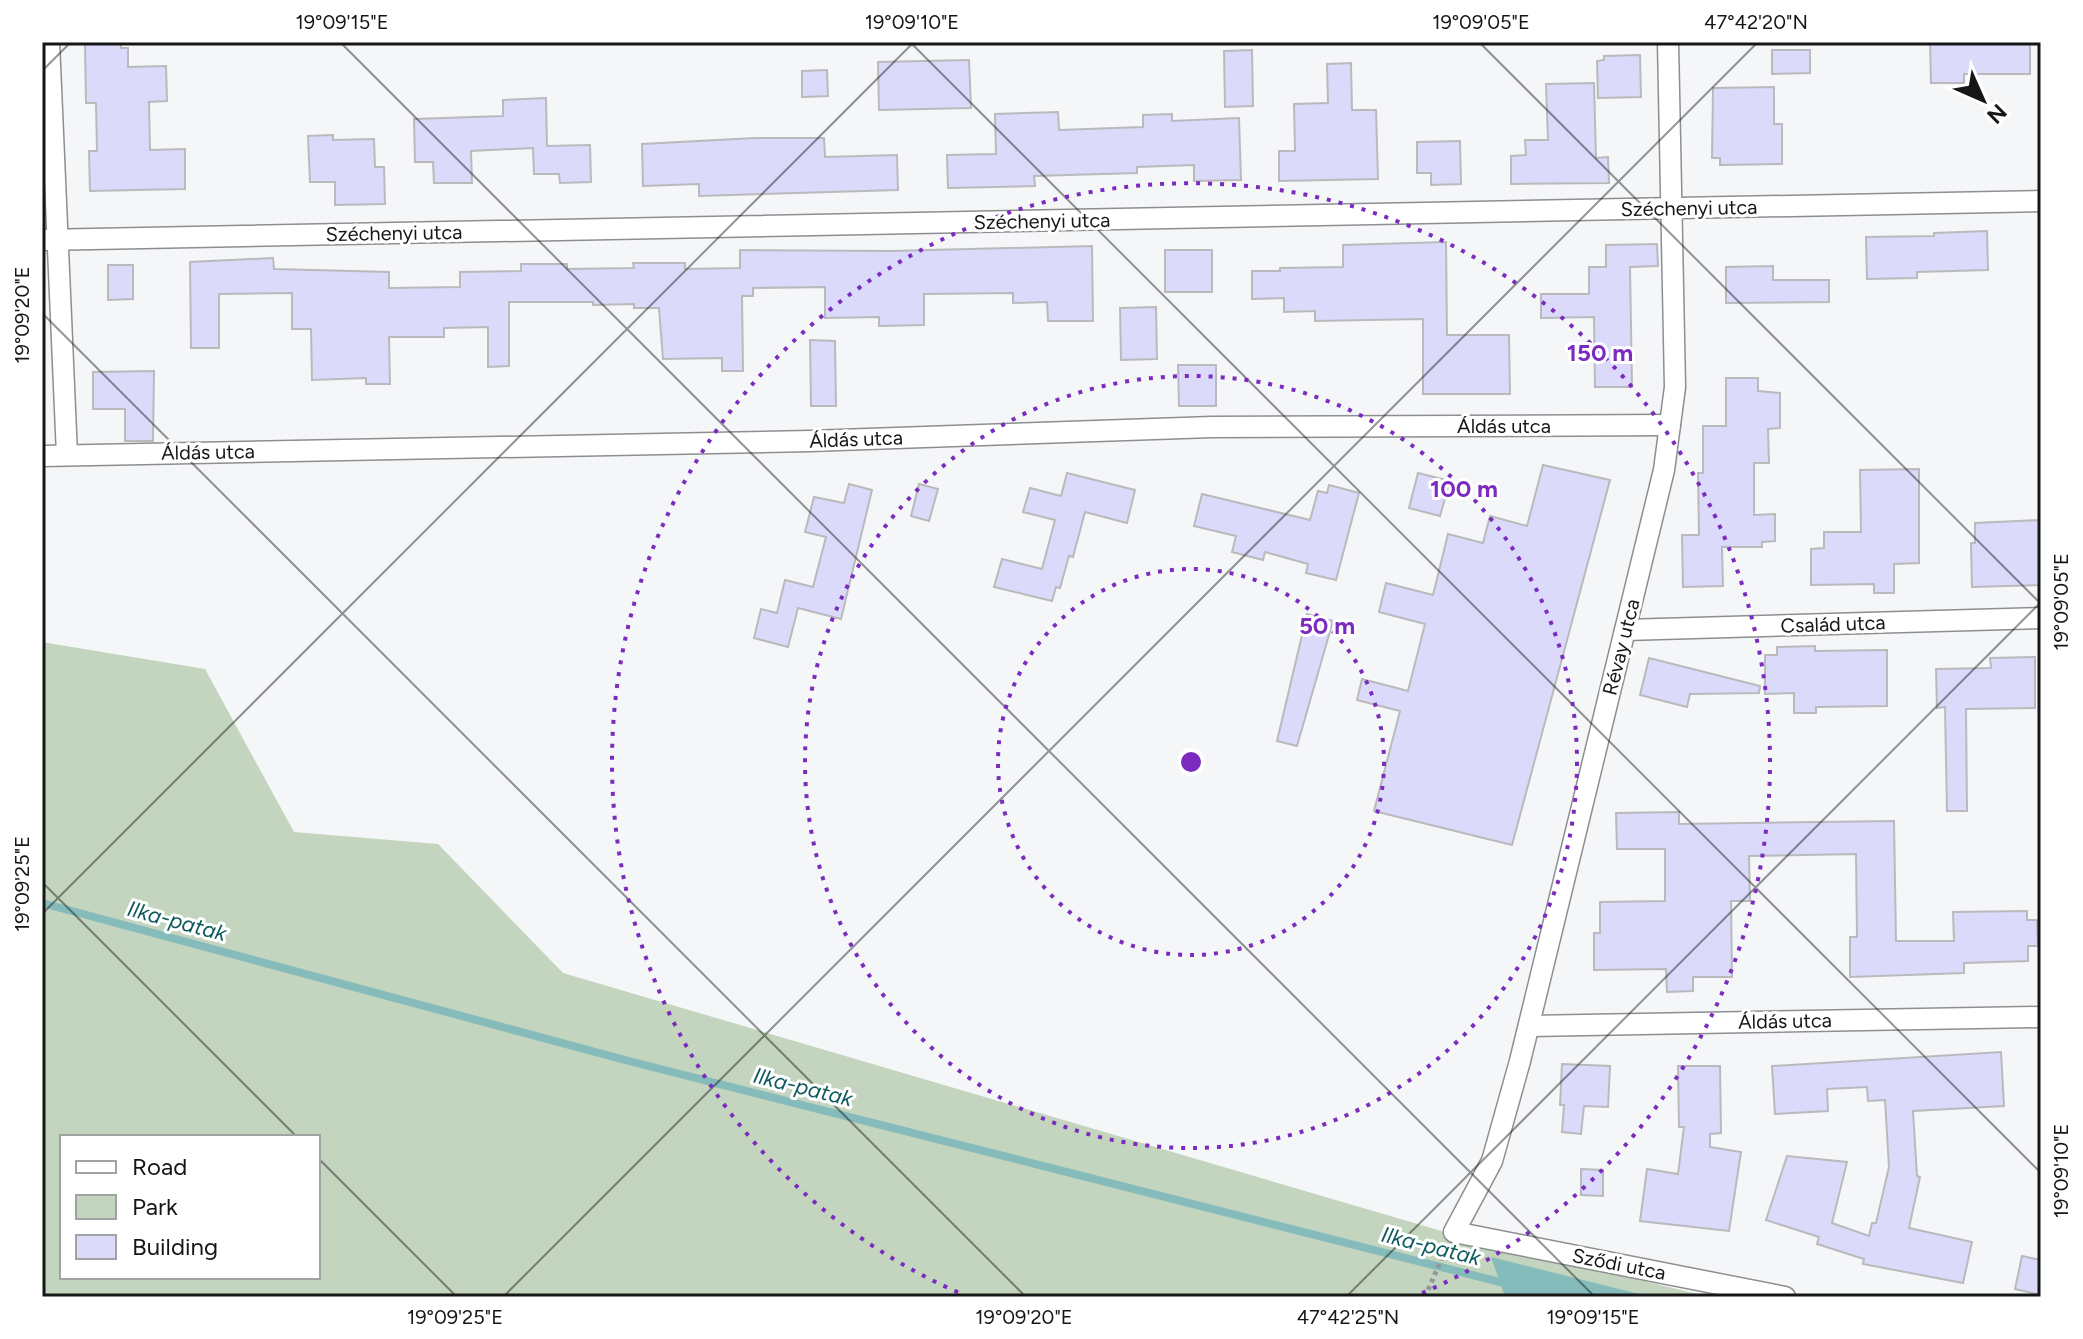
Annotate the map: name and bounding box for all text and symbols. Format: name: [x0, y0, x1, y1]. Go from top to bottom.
text: 19°09'15"E: [295, 10, 389, 34]
text: 19°09'10"E: [865, 10, 959, 34]
text: 19°09'05"E: [1432, 10, 1530, 34]
text: 47°42'20"N: [1704, 10, 1808, 34]
north arrow: [1943, 60, 2023, 140]
text: N: [1981, 98, 2012, 129]
street label: Széchenyi utca: [1620, 195, 1758, 221]
street label: Széchenyi utca: [973, 208, 1111, 234]
street label: Széchenyi utca: [325, 220, 463, 246]
text: 19°09'20"E: [10, 266, 34, 364]
text: 150 m: [1567, 338, 1633, 367]
street label: Áldás utca: [1457, 414, 1551, 438]
street label: Áldás utca: [809, 425, 903, 453]
street label: Áldás utca: [161, 439, 255, 465]
text: 100 m: [1430, 474, 1498, 503]
text: 19°09'05"E: [2049, 553, 2073, 651]
street label: Révay utca: [1597, 596, 1645, 698]
street label: Család utca: [1780, 610, 1886, 638]
text: 50 m: [1299, 611, 1355, 640]
centre of rings: [1177, 748, 1205, 776]
text: 19°09'25"E: [10, 836, 34, 932]
water label: Ilka-patak: [125, 895, 231, 947]
street label: Áldás utca: [1738, 1008, 1832, 1034]
water label: Ilka-patak: [751, 1062, 857, 1113]
text: 19°09'10"E: [2049, 1124, 2073, 1218]
legend: [60, 1135, 320, 1279]
text: Road: [132, 1152, 187, 1181]
text: Park: [132, 1192, 178, 1221]
water label: Ilka-patak: [1379, 1221, 1485, 1272]
text: Building: [132, 1232, 218, 1261]
street label: Sződi utca: [1570, 1243, 1668, 1285]
text: 19°09'25"E: [407, 1305, 503, 1329]
text: 19°09'20"E: [975, 1305, 1073, 1329]
text: 47°42'25"N: [1297, 1305, 1399, 1329]
text: 19°09'15"E: [1546, 1305, 1640, 1329]

